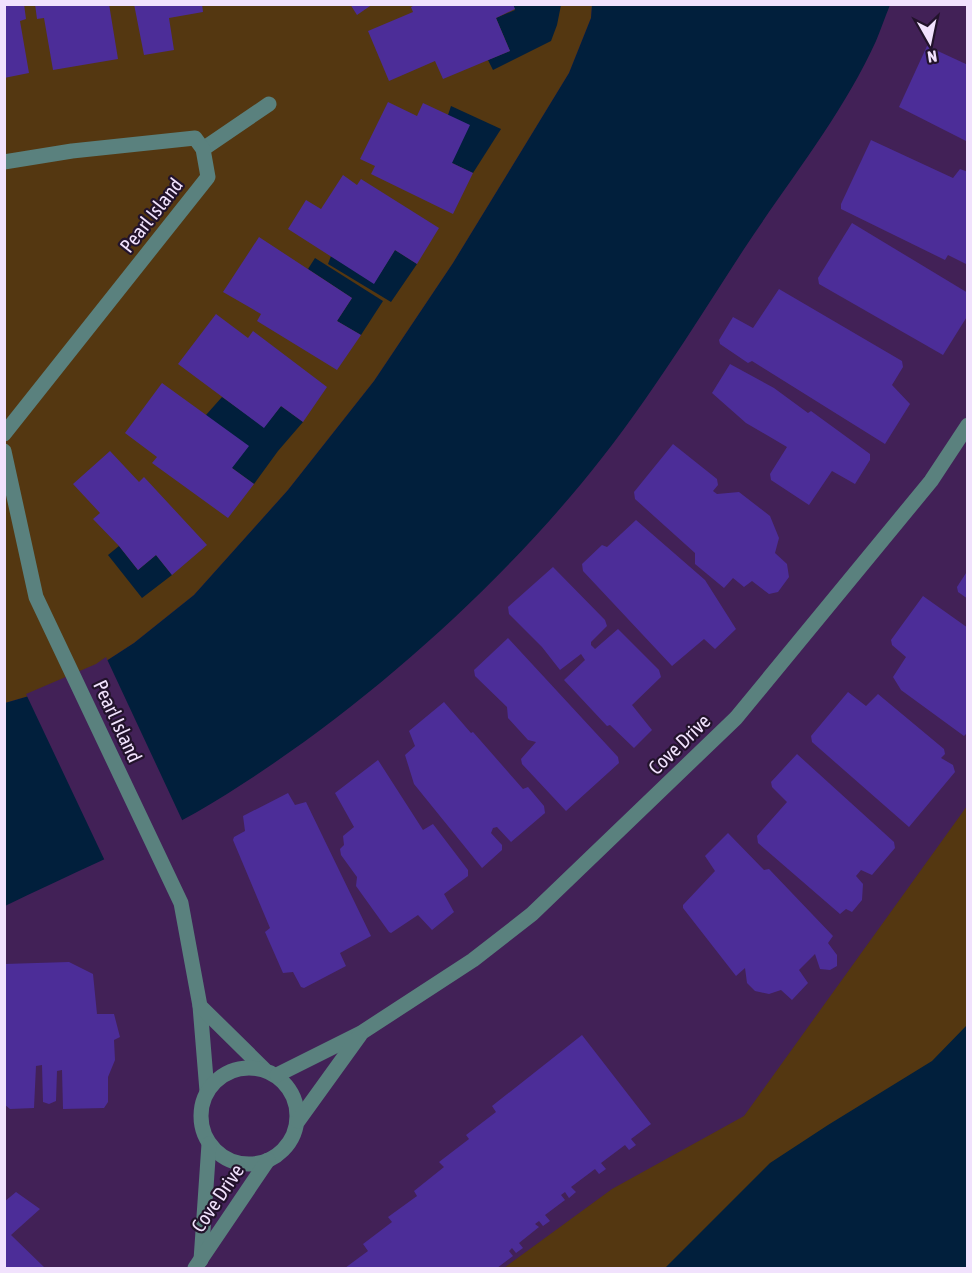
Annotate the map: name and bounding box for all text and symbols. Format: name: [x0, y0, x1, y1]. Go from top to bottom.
north arrow: [900, 12, 960, 72]
text: N: [926, 47, 938, 66]
street label: Pearl Island: [115, 173, 187, 257]
street label: Pearl Island: [89, 676, 147, 766]
street label: Cove Drive: [643, 709, 715, 779]
street label: Cove Drive: [186, 1160, 248, 1236]

